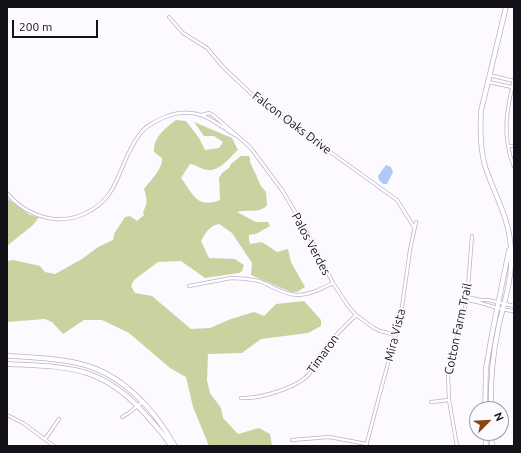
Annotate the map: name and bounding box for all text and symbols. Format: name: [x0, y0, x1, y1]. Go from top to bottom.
scale bar: [14, 12, 100, 38]
text: 200 m: [19, 20, 52, 33]
street label: Falcon Oaks Drive: [250, 89, 334, 157]
street label: Palos Verdes: [289, 210, 333, 278]
street label: Cotton Farm Trail: [441, 282, 475, 376]
street label: Mira Vista: [382, 307, 408, 363]
street label: Timaron: [304, 332, 342, 376]
north arrow: [469, 401, 509, 441]
text: N: [492, 410, 506, 423]

